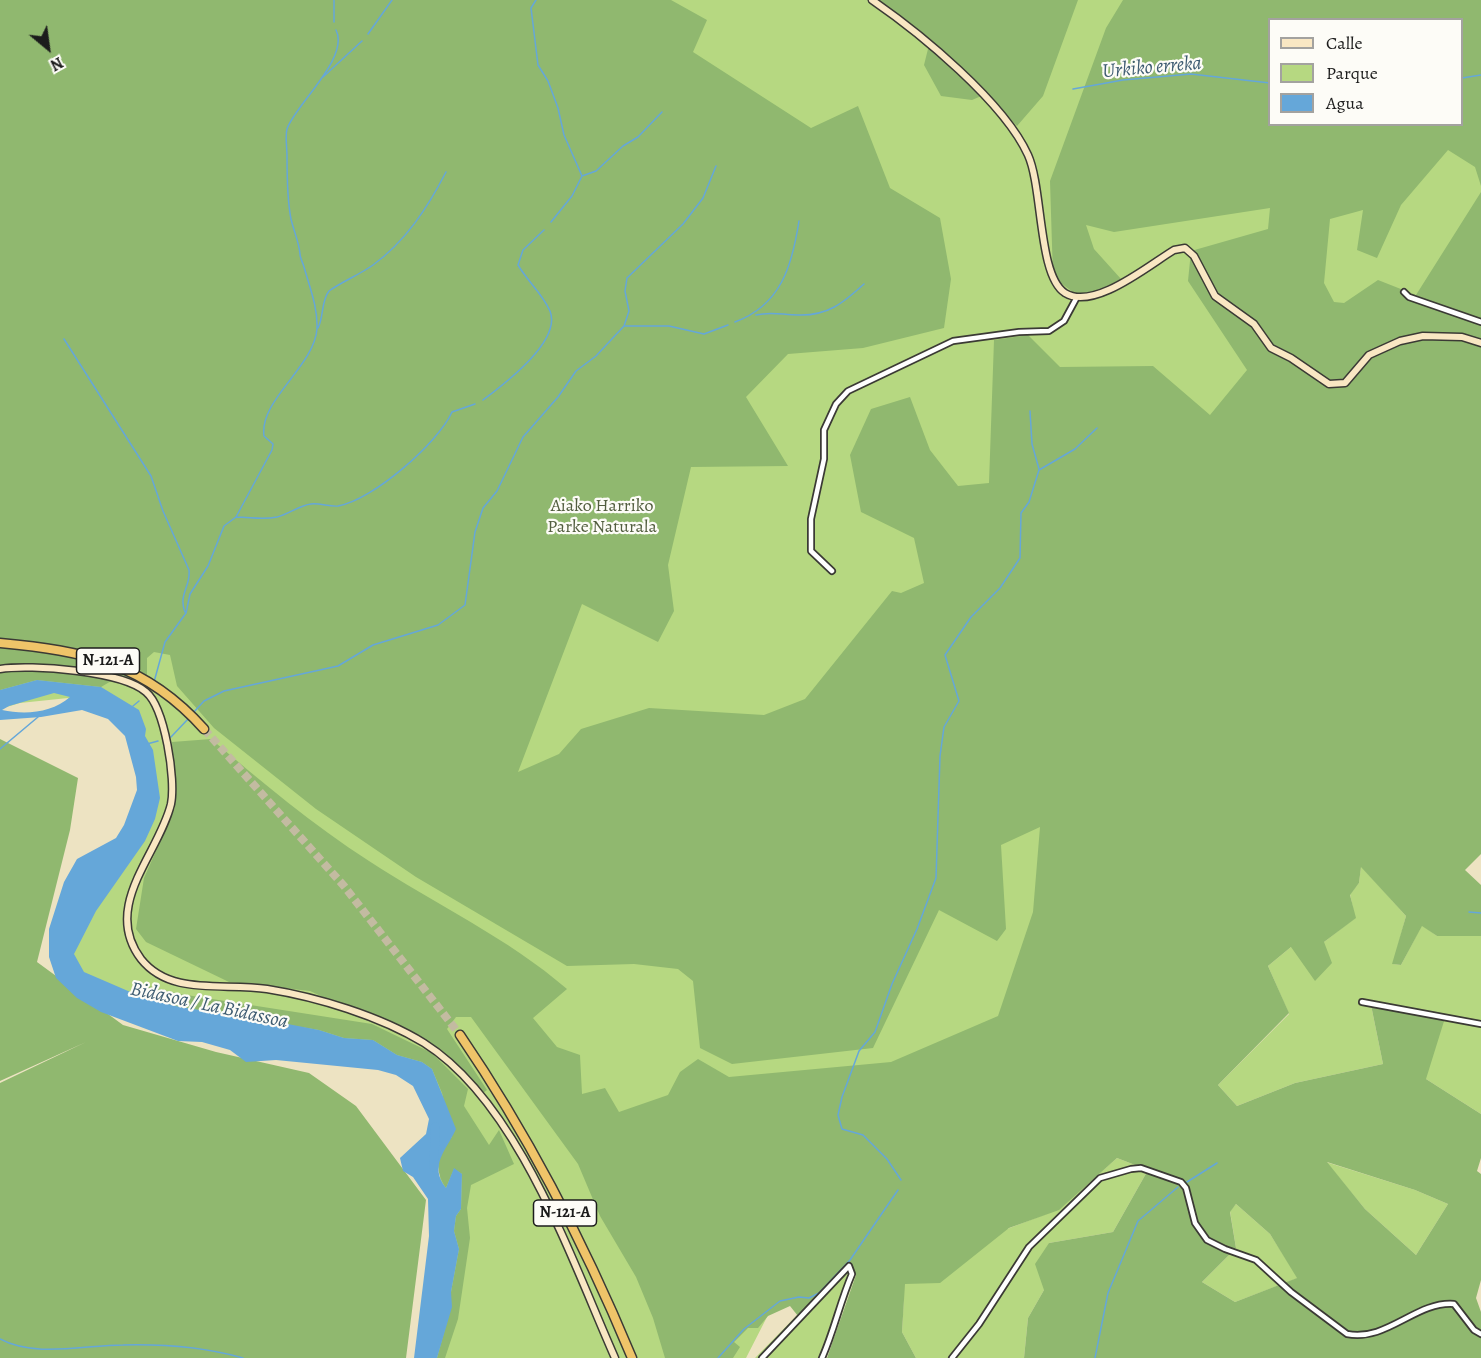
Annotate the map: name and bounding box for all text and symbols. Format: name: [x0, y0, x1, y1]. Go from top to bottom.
north arrow: [18, 18, 78, 78]
legend: [1268, 18, 1463, 126]
text: Calle: [1326, 31, 1363, 55]
text: N: [46, 51, 67, 76]
water label: Urkiko erreka: [1101, 52, 1203, 84]
text: Parque: [1326, 61, 1378, 85]
text: Agua: [1326, 91, 1364, 115]
park label: Aiako Harriko Parke Naturala: [547, 496, 657, 538]
road number: N-121-A: [76, 648, 140, 674]
water label: Bidasoa / La Bidassoa: [128, 978, 290, 1034]
road number: N-121-A: [534, 1200, 596, 1226]

